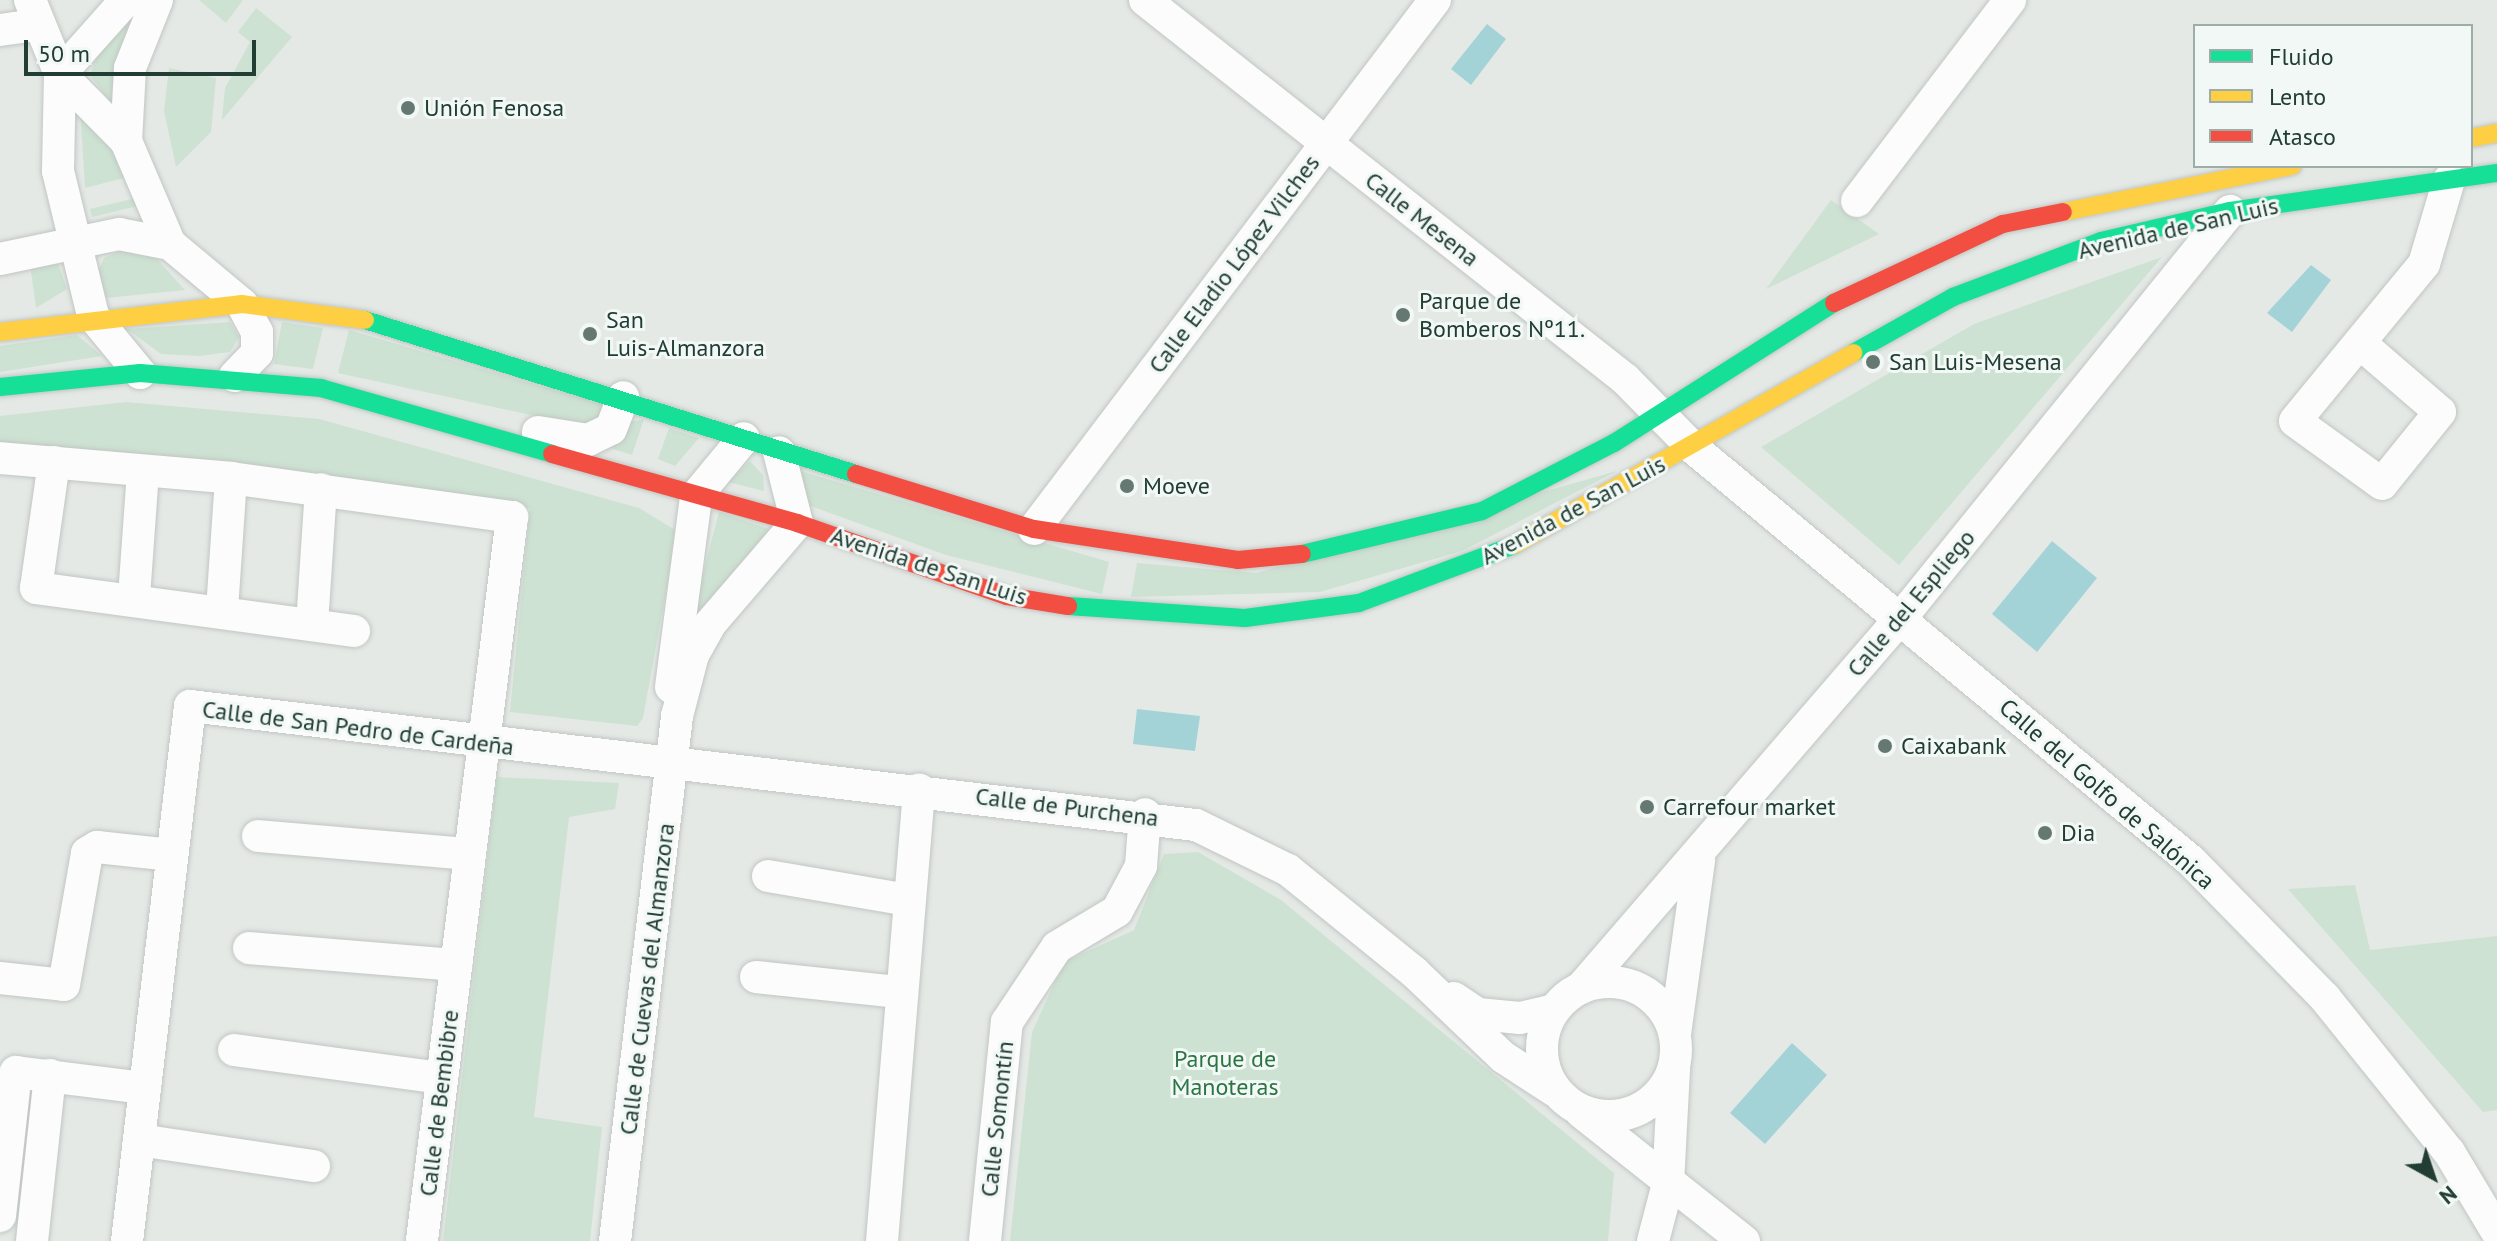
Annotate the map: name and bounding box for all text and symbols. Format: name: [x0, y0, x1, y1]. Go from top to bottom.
scale bar: [28, 24, 260, 74]
legend: [2193, 24, 2473, 168]
text: 50 m: [38, 38, 90, 69]
text: Fluido: [2269, 41, 2334, 72]
text: Lento: [2269, 81, 2326, 112]
place label: Unión Fenosa: [424, 94, 564, 122]
marker: Unión Fenosa: [399, 99, 417, 117]
text: Atasco: [2269, 121, 2336, 152]
street label: Calle Eladio López Vilches: [1142, 149, 1326, 379]
street label: Calle Mesena: [1359, 166, 1485, 272]
street label: Avenida de San Luis: [2075, 191, 2281, 265]
place label: Parque de Bomberos Nº11.: [1419, 287, 1585, 343]
place label: San Luis-Almanzora: [606, 306, 765, 362]
marker: Parque de Bomberos Nº11.: [1394, 306, 1412, 324]
marker: San Luis-Almanzora: [581, 325, 599, 343]
place label: San Luis-Mesena: [1889, 348, 2062, 376]
marker: San Luis-Mesena: [1864, 353, 1882, 371]
street label: Avenida de San Luis: [1476, 449, 1670, 571]
place label: Moeve: [1143, 472, 1210, 500]
marker: Moeve: [1118, 477, 1136, 495]
street label: Avenida de San Luis: [827, 521, 1031, 611]
street label: Calle del Espliego: [1841, 523, 1981, 683]
street label: Calle del Golfo de Salónica: [1993, 693, 2221, 895]
street label: Calle de San Pedro de Cardeña: [201, 695, 515, 761]
place label: Caixabank: [1901, 732, 2006, 760]
marker: Caixabank: [1876, 737, 1894, 755]
street label: Calle de Purchena: [974, 781, 1160, 833]
place label: Carrefour market: [1663, 793, 1836, 821]
marker: Carrefour market: [1638, 798, 1656, 816]
place label: Dia: [2061, 819, 2095, 847]
street label: Calle de Cuevas del Almanzora: [614, 821, 680, 1137]
marker: Dia: [2036, 824, 2054, 842]
street label: Calle de Bembibre: [413, 1008, 465, 1198]
street label: Calle Somontín: [974, 1040, 1020, 1198]
park label: Parque de Manoteras: [1171, 1045, 1279, 1101]
north arrow: [2393, 1137, 2473, 1217]
text: N: [2434, 1180, 2463, 1211]

